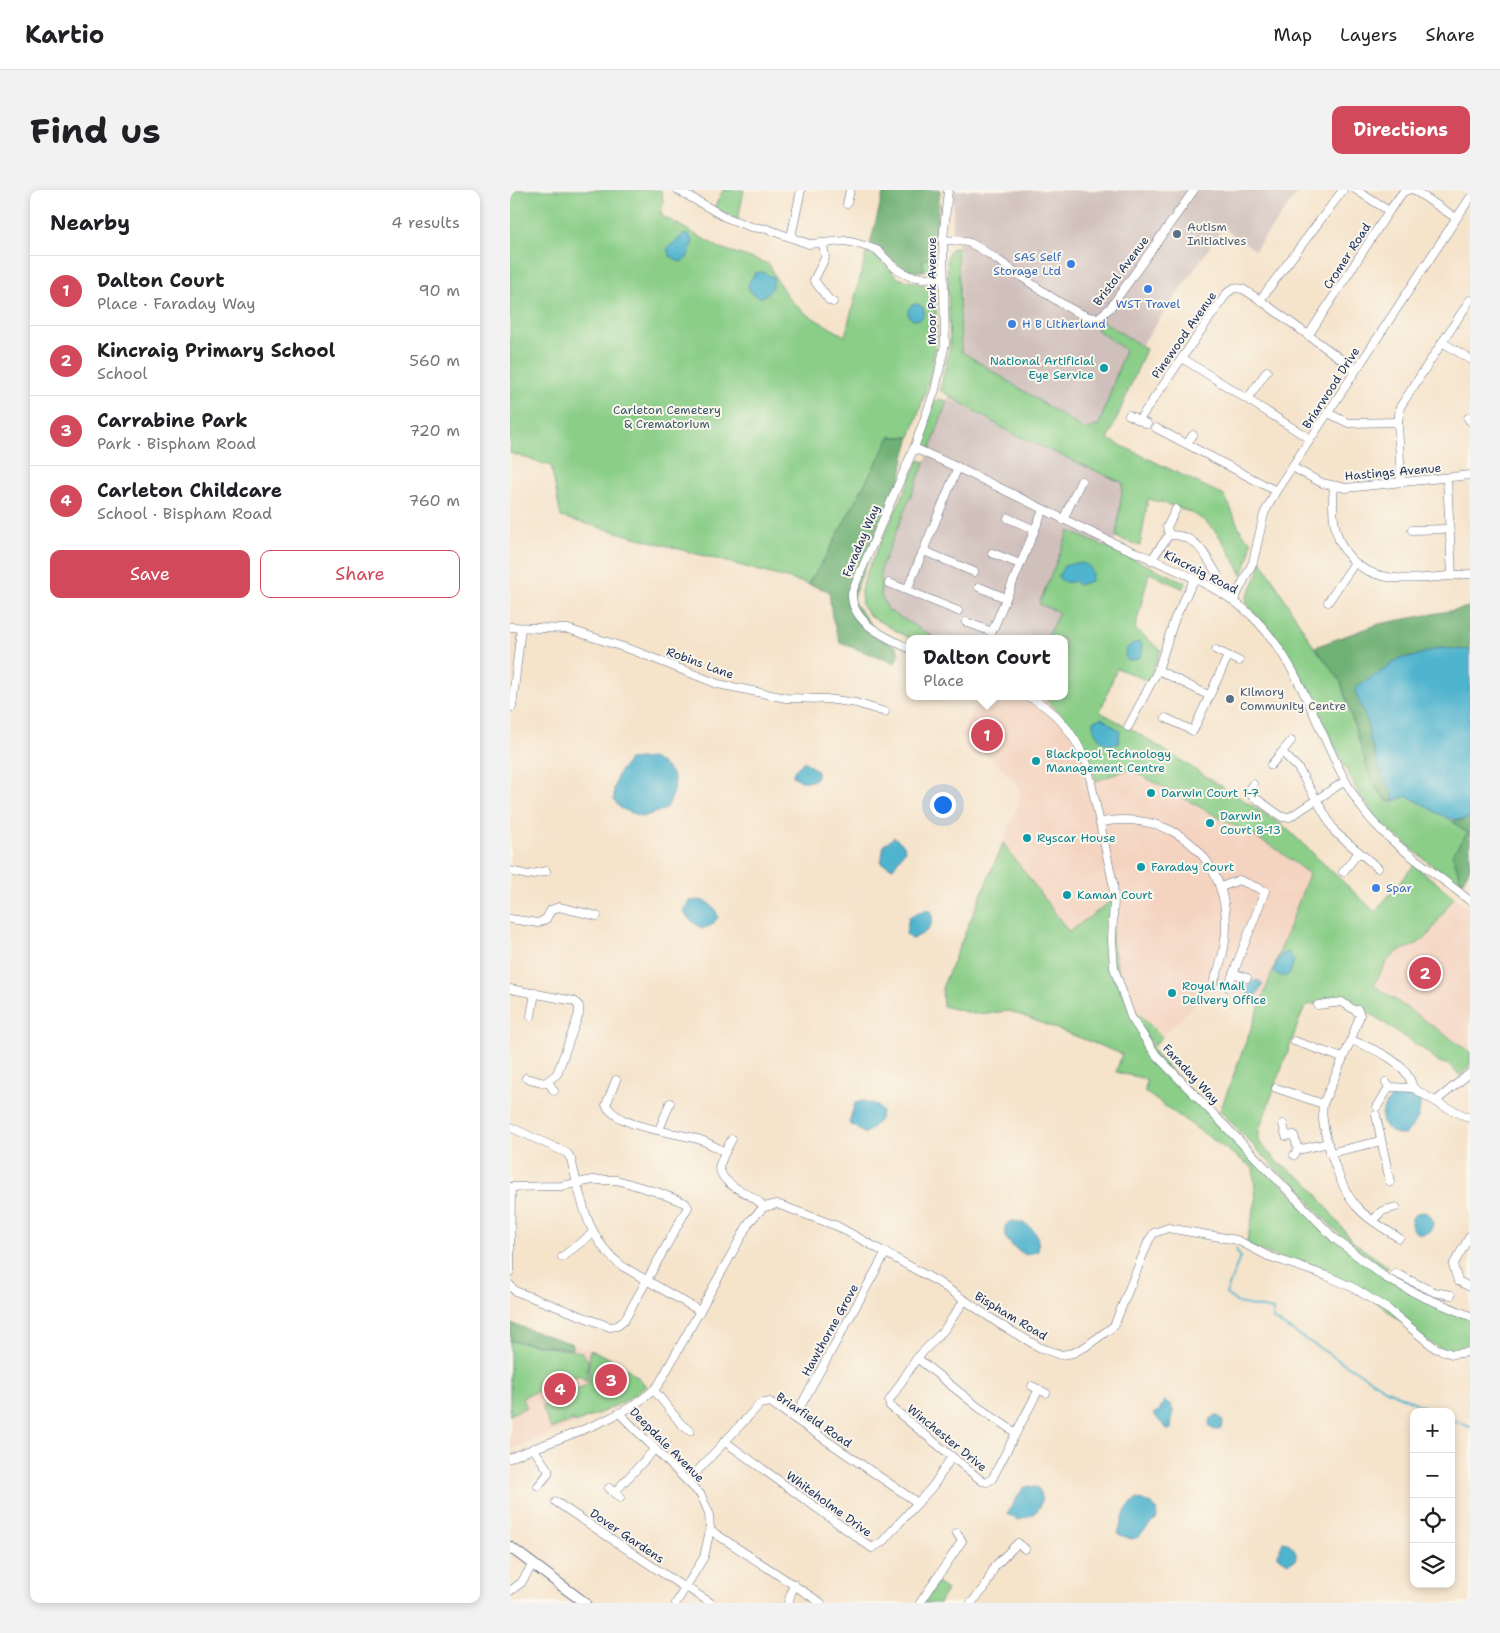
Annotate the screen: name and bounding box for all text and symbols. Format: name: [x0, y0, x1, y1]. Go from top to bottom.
text: Kartio: [25, 19, 104, 51]
text: Map: [1274, 23, 1312, 47]
text: Layers: [1340, 23, 1397, 47]
text: Share: [1425, 23, 1475, 47]
button: Directions: [1332, 106, 1470, 154]
text: Find us: [30, 107, 161, 154]
text: Nearby: [50, 209, 130, 237]
text: 4 results: [391, 212, 460, 233]
place label: Autism Initiatives: [1187, 219, 1246, 249]
street label: Cromer Road: [1320, 219, 1375, 292]
marker: Autism Initiatives: [1171, 228, 1183, 240]
street label: Bristol Avenue: [1090, 233, 1153, 309]
street label: Moor Park Avenue: [924, 237, 940, 345]
place label: SAS Self Storage Ltd: [993, 249, 1062, 279]
marker: SAS Self Storage Ltd: [1065, 258, 1077, 270]
text: Dalton Court: [97, 268, 224, 293]
text: 1: [62, 280, 70, 301]
text: 90 m: [419, 280, 460, 301]
marker: WST Travel: [1142, 283, 1154, 295]
street label: Pinewood Avenue: [1148, 288, 1220, 382]
text: Place · Faraday Way: [97, 293, 256, 314]
place label: WST Travel: [1116, 296, 1181, 312]
place label: H B Litherland: [1022, 316, 1106, 332]
marker: H B Litherland: [1006, 318, 1018, 330]
text: Kincraig Primary School: [97, 338, 335, 363]
street label: Briarwood Drive: [1299, 344, 1364, 432]
text: 2: [60, 350, 72, 371]
text: 560 m: [409, 350, 460, 371]
place label: National Artificial Eye Service: [990, 353, 1094, 383]
marker: National Artificial Eye Service: [1098, 362, 1110, 374]
text: School: [97, 363, 147, 384]
park label: Carleton Cemetery & Crematorium: [613, 402, 721, 432]
text: Carrabine Park: [97, 408, 248, 433]
text: 3: [60, 420, 72, 441]
text: 720 m: [409, 420, 460, 441]
text: Park · Bispham Road: [97, 433, 256, 454]
street label: Hastings Avenue: [1344, 460, 1442, 484]
text: Carleton Childcare: [97, 478, 282, 503]
text: 4: [60, 490, 72, 511]
text: 760 m: [408, 490, 460, 511]
street label: Faraday Way: [839, 502, 883, 579]
text: School · Bispham Road: [97, 503, 272, 524]
street label: Kincraig Road: [1161, 546, 1241, 598]
button: Save: [50, 550, 250, 598]
button: Share: [260, 550, 460, 598]
popup: [906, 635, 1068, 700]
street label: Robins Lane: [664, 643, 736, 683]
text: Dalton Court: [923, 645, 1051, 670]
text: Place: [923, 670, 964, 691]
place label: Kilmory Community Centre: [1240, 684, 1346, 714]
marker: Kilmory Community Centre: [1224, 693, 1236, 705]
pin: 1: [971, 716, 1003, 754]
place label: Blackpool Technology Management Centre: [1046, 746, 1171, 776]
marker: Blackpool Technology Management Centre: [1030, 755, 1042, 767]
place label: Darwin Court 1-7: [1161, 785, 1259, 801]
marker: Darwin Court 1-7: [1145, 787, 1157, 799]
your location: [930, 792, 956, 818]
place label: Darwin Court 8-13: [1220, 808, 1281, 838]
marker: Darwin Court 8-13: [1204, 817, 1216, 829]
place label: Ryscar House: [1037, 830, 1116, 846]
marker: Ryscar House: [1021, 832, 1033, 844]
place label: Faraday Court: [1151, 859, 1234, 875]
marker: Faraday Court: [1135, 861, 1147, 873]
place label: Spar: [1386, 880, 1412, 896]
marker: Spar: [1370, 882, 1382, 894]
place label: Kaman Court: [1077, 887, 1153, 903]
marker: Kaman Court: [1061, 889, 1073, 901]
pin: 2: [1409, 954, 1441, 992]
place label: Royal Mail Delivery Office: [1182, 978, 1266, 1008]
marker: Royal Mail Delivery Office: [1166, 987, 1178, 999]
street label: Faraday Way: [1159, 1040, 1223, 1108]
street label: Hawthorne Grove: [798, 1281, 862, 1379]
street label: Bispham Road: [972, 1288, 1051, 1344]
pin: 3: [595, 1361, 627, 1399]
pin: 4: [544, 1370, 576, 1408]
street label: Briarfield Road: [773, 1389, 855, 1451]
street label: Winchester Drive: [904, 1401, 990, 1475]
street label: Deepdale Avenue: [626, 1404, 708, 1486]
map controls: [1410, 1408, 1455, 1588]
button: +: [1410, 1408, 1455, 1453]
button: −: [1410, 1453, 1455, 1498]
street label: Whiteholme Drive: [783, 1467, 875, 1541]
button: locate: [1410, 1498, 1455, 1543]
street label: Dover Gardens: [587, 1505, 667, 1567]
button: layers: [1410, 1543, 1455, 1588]

